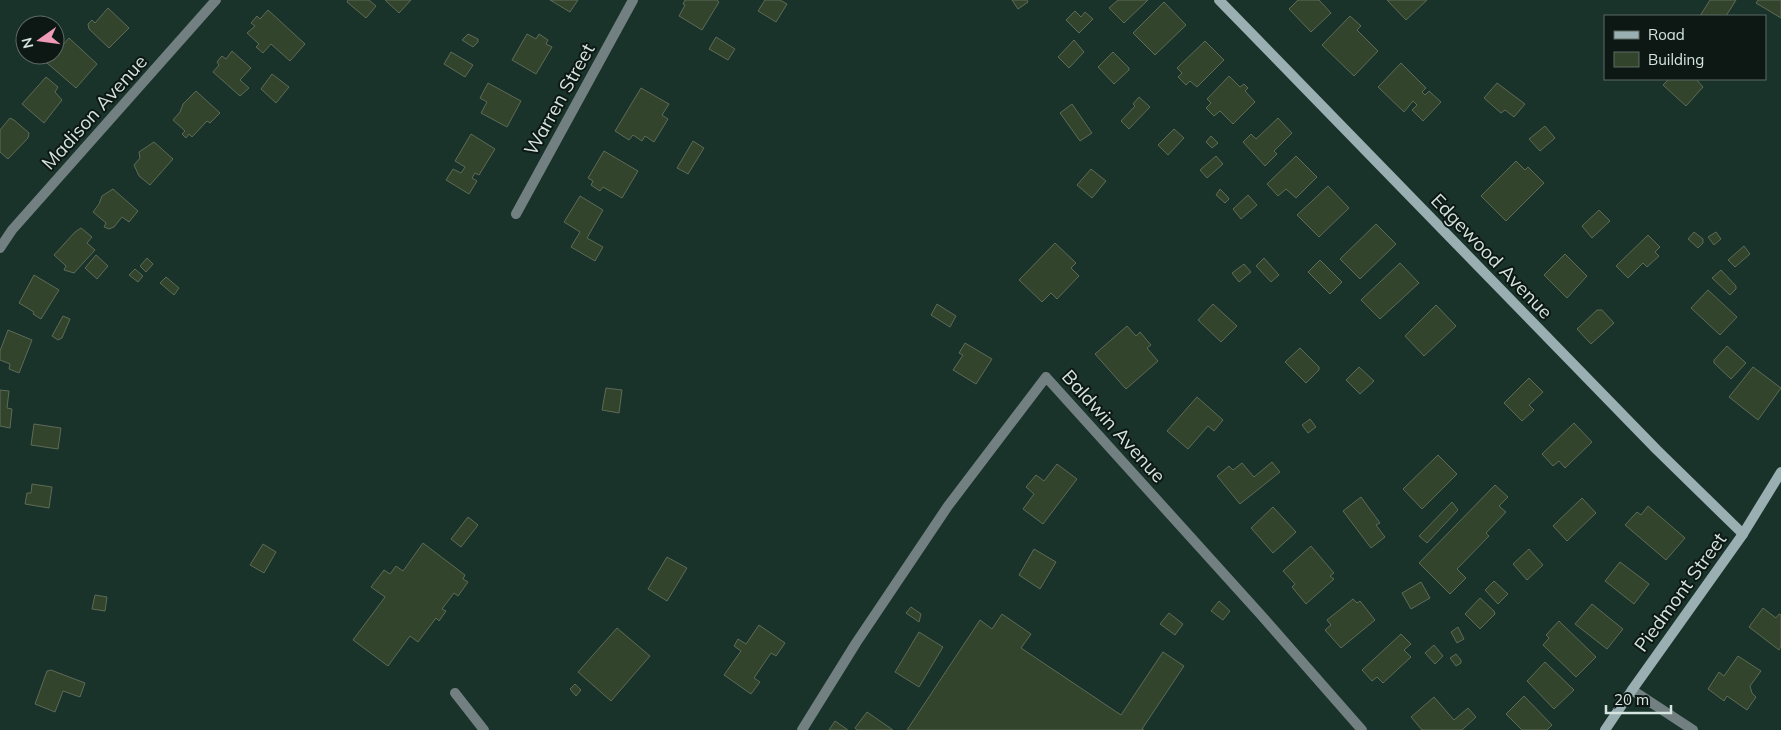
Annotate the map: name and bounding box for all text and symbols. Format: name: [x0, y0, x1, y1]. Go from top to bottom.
north arrow: [15, 15, 65, 65]
legend: [1604, 15, 1766, 80]
text: Road: [1648, 25, 1685, 44]
text: N: [17, 36, 37, 50]
street label: Warren Street: [518, 39, 600, 159]
street label: Madison Avenue: [36, 50, 152, 174]
text: Building: [1648, 50, 1704, 69]
street label: Edgewood Avenue: [1426, 188, 1558, 324]
street label: Baldwin Avenue: [1057, 365, 1171, 487]
street label: Piedmont Street: [1629, 527, 1731, 656]
scale bar: [1606, 682, 1671, 714]
text: 20 m: [1614, 690, 1649, 709]

